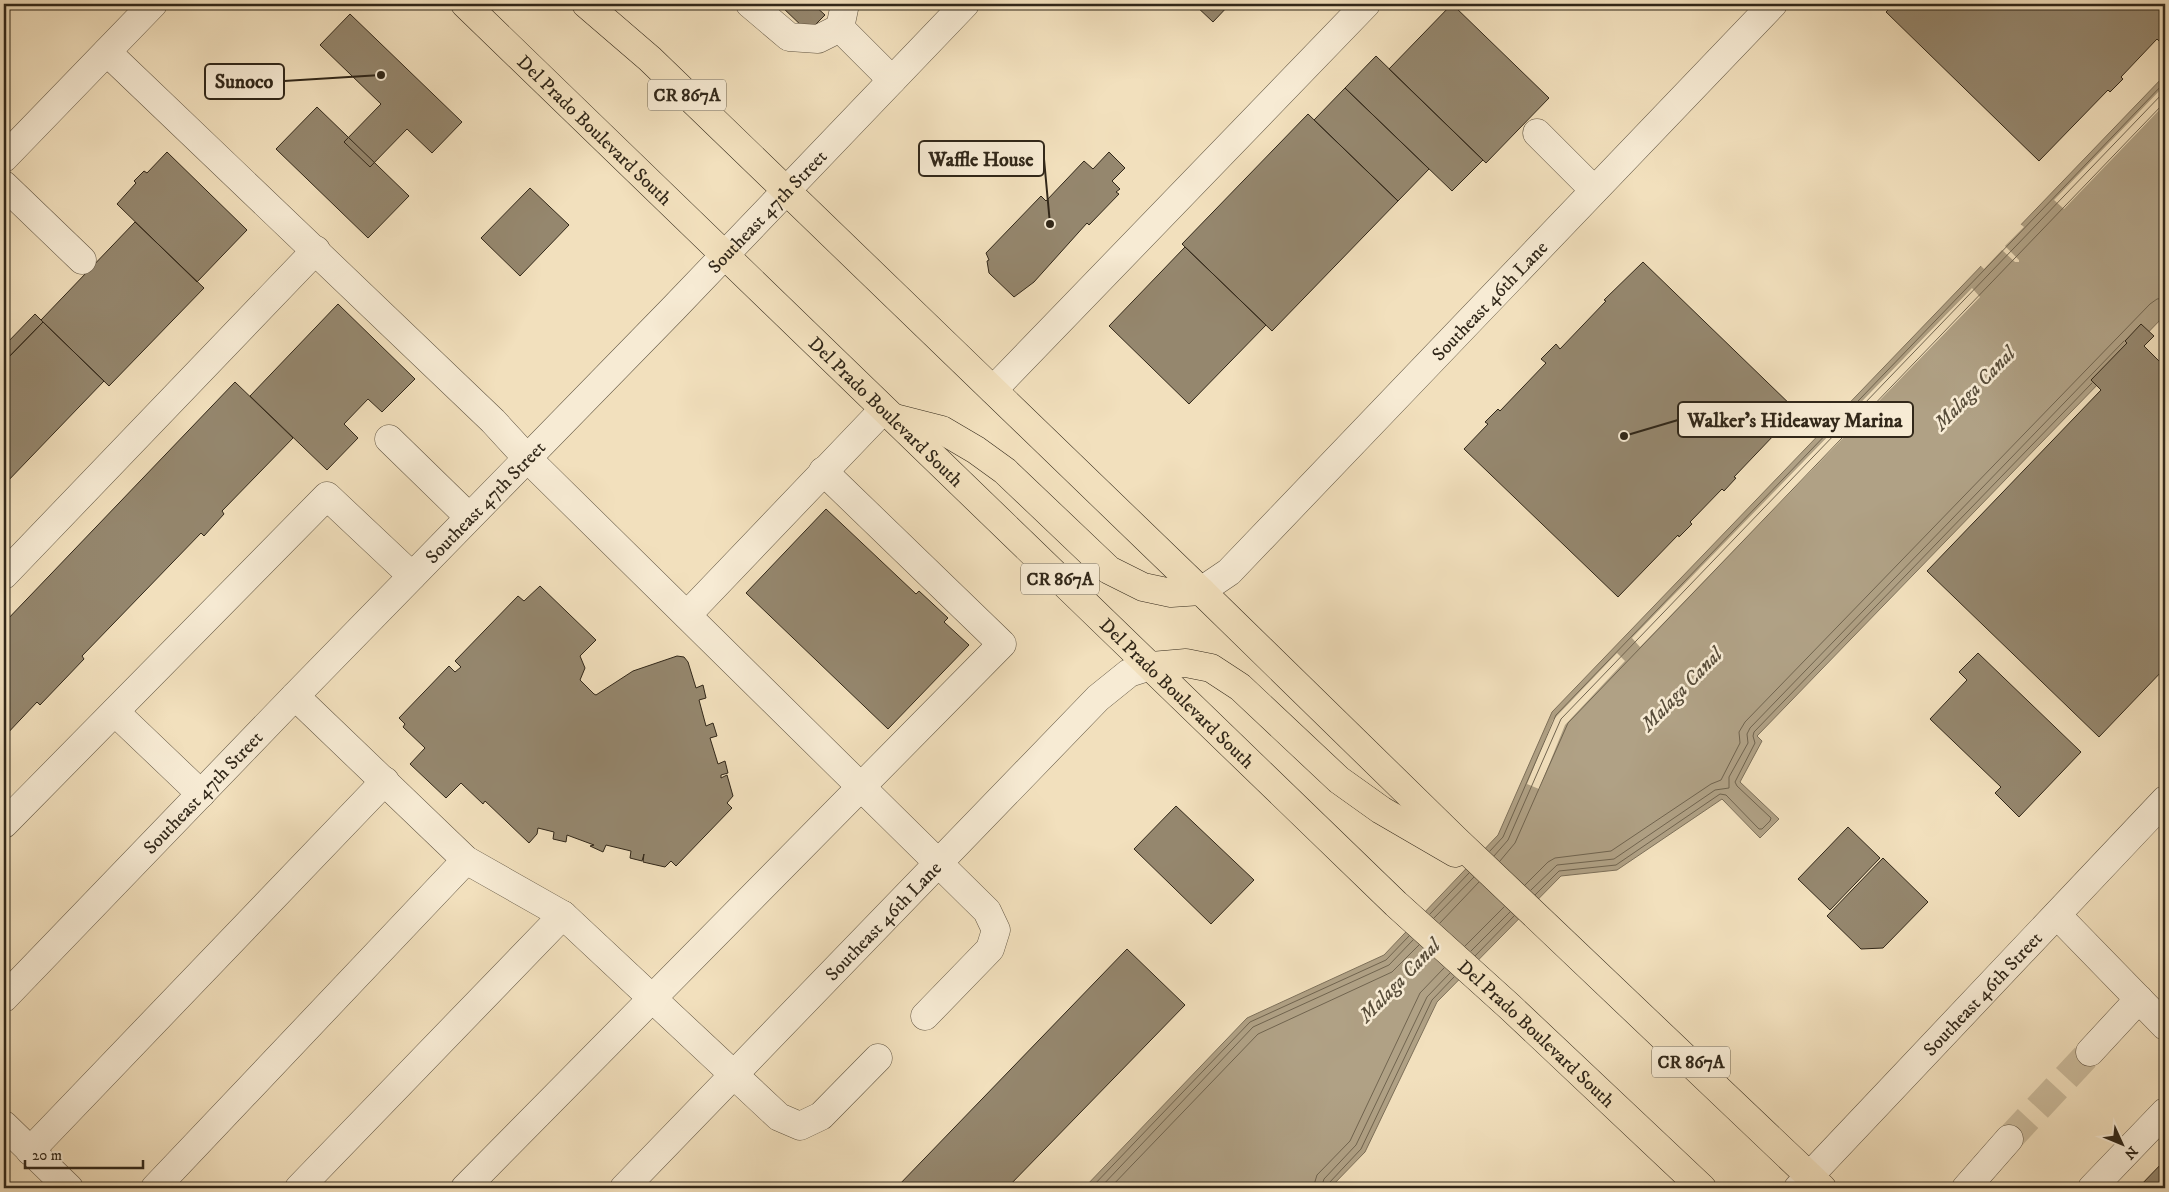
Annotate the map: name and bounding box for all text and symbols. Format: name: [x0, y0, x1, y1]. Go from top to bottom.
street label: Del Prado Boulevard South: [512, 51, 676, 211]
callout: Sunoco: [205, 64, 284, 99]
text: Sunoco: [215, 70, 274, 95]
road number: CR 867A: [648, 80, 726, 110]
callout: Waffle House: [919, 141, 1044, 176]
street label: Southeast 47th Street: [703, 145, 832, 279]
text: Waffle House: [928, 148, 1034, 173]
street label: Southeast 46th Lane: [1428, 236, 1553, 366]
street label: Del Prado Boulevard South: [803, 332, 967, 492]
water label: Malaga Canal: [1928, 341, 2022, 438]
callout: Walker's Hideaway Marina: [1678, 402, 1913, 437]
text: Walker's Hideaway Marina: [1687, 409, 1903, 434]
street label: Southeast 47th Street: [421, 437, 551, 569]
road number: CR 867A: [1021, 564, 1099, 594]
street label: Del Prado Boulevard South: [1094, 614, 1259, 774]
water label: Malaga Canal: [1635, 642, 1729, 739]
street label: Southeast 47th Street: [139, 727, 268, 860]
street label: Southeast 46th Lane: [821, 857, 947, 986]
street label: Southeast 46th Street: [1919, 927, 2048, 1061]
water label: Malaga Canal: [1353, 933, 1447, 1030]
street label: Del Prado Boulevard South: [1453, 956, 1619, 1113]
road number: CR 867A: [1652, 1046, 1730, 1078]
north arrow: [2096, 1120, 2146, 1170]
scale bar: [25, 1137, 142, 1169]
text: N: [2120, 1142, 2141, 1163]
text: 20 m: [32, 1146, 62, 1165]

